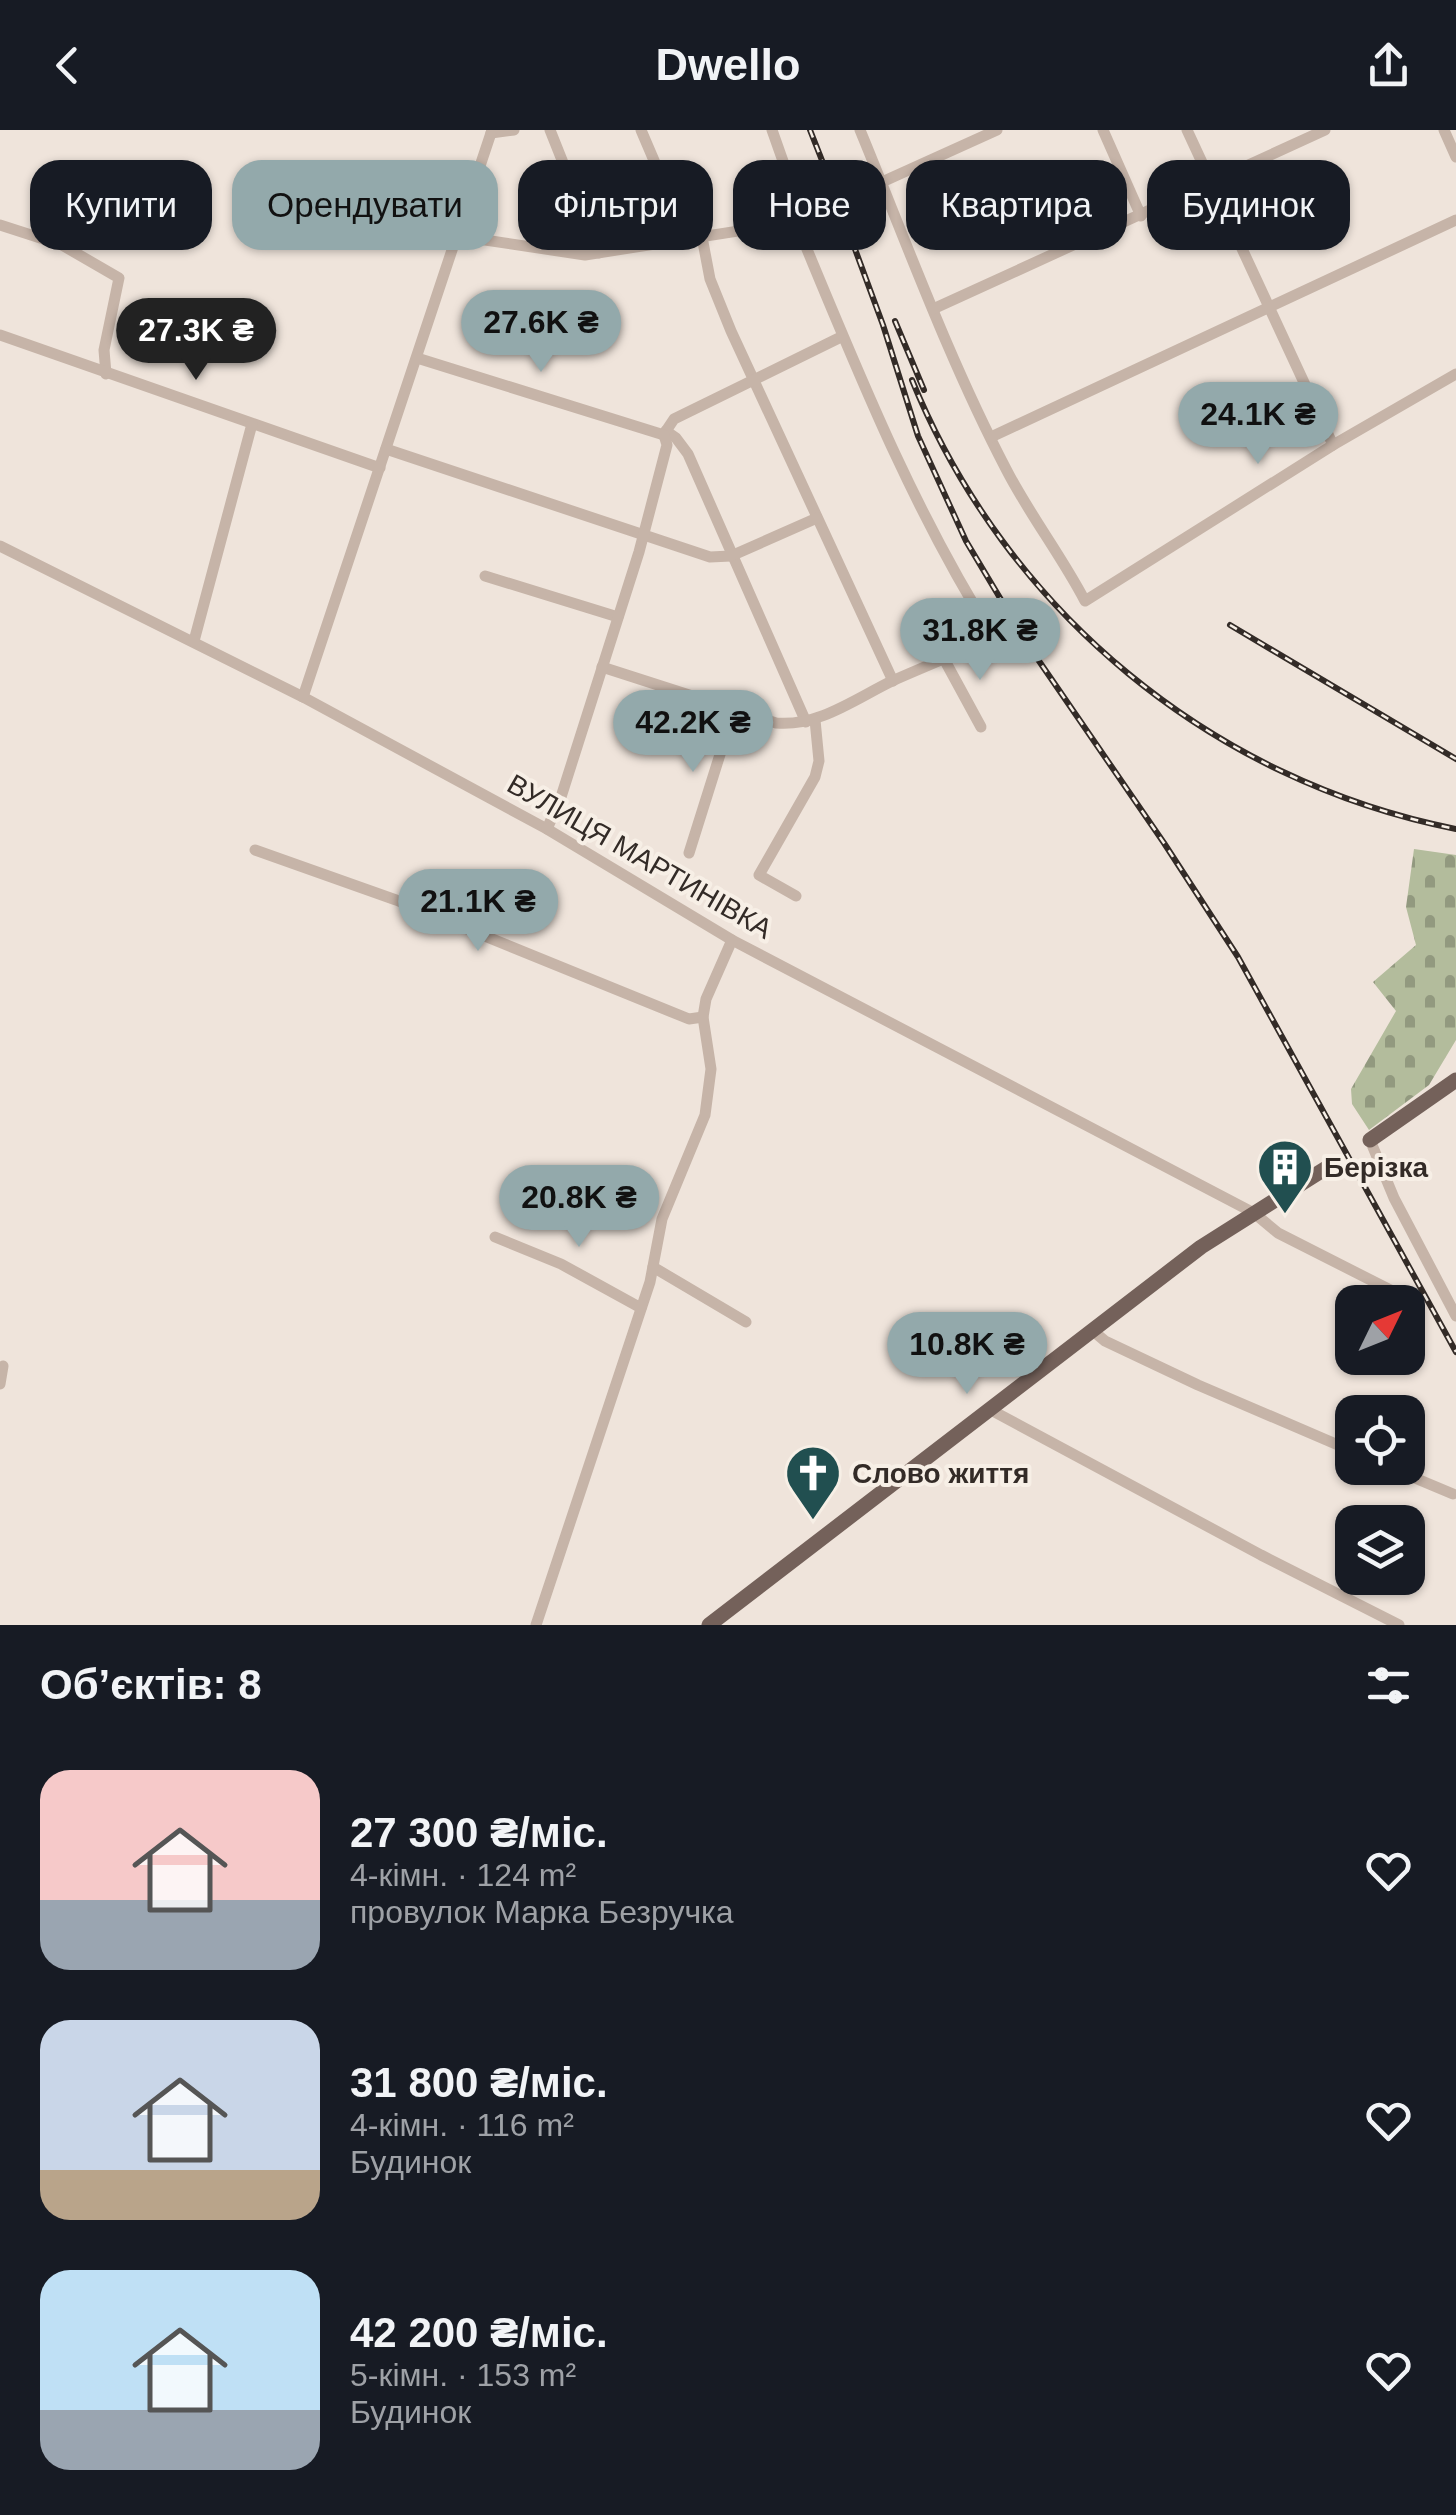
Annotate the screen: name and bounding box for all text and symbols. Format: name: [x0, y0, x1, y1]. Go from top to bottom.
icon: back: [40, 38, 95, 93]
icon: share: [1361, 38, 1416, 93]
text: Dwello: [655, 39, 801, 90]
chip: Купити: [30, 160, 212, 250]
chip: Орендувати: [232, 160, 498, 250]
chip: Фільтри: [518, 160, 713, 250]
chip: Нове: [733, 160, 886, 250]
chip: Квартира: [906, 160, 1127, 250]
chip: Будинок: [1147, 160, 1350, 250]
pin: 27.6K ₴: [449, 290, 633, 375]
pin: 27.3K ₴: [104, 298, 288, 383]
text: 27.6K ₴: [483, 304, 599, 340]
text: 27.3K ₴: [138, 312, 254, 348]
pin: 24.1K ₴: [1166, 382, 1350, 467]
text: 24.1K ₴: [1200, 396, 1316, 432]
pin: 31.8K ₴: [888, 598, 1072, 683]
text: 31.8K ₴: [922, 612, 1038, 648]
pin: 42.2K ₴: [601, 690, 785, 775]
text: 42.2K ₴: [635, 704, 751, 740]
street label: ВУЛИЦЯ МАРТИНІВКА: [502, 768, 778, 945]
pin: 21.1K ₴: [386, 869, 570, 954]
text: 21.1K ₴: [420, 883, 536, 919]
building icon: Берізка: [1255, 1137, 1315, 1216]
place label: Берізка: [1324, 1152, 1429, 1183]
pin: 20.8K ₴: [487, 1165, 671, 1250]
text: 20.8K ₴: [521, 1179, 637, 1215]
north arrow: [1335, 1285, 1425, 1375]
map controls: [1335, 1285, 1425, 1595]
pin: 10.8K ₴: [875, 1312, 1059, 1397]
text: 10.8K ₴: [909, 1326, 1025, 1362]
button: locate: [1335, 1395, 1425, 1485]
church icon: Слово життя: [783, 1443, 843, 1522]
place label: Слово життя: [852, 1458, 1029, 1489]
button: layers: [1335, 1505, 1425, 1595]
icon: filters: [1361, 1658, 1416, 1713]
text: Об’єктів: 8: [40, 1661, 262, 1708]
text: 27 300 ₴/міс.: [350, 1809, 608, 1856]
icon: home: [120, 1810, 240, 1930]
icon: heart: [1361, 1843, 1416, 1898]
text: 4-кімн. · 124 m²: [350, 1857, 576, 1893]
text: провулок Марка Безручка: [350, 1894, 734, 1930]
text: 31 800 ₴/міс.: [350, 2059, 608, 2106]
icon: home: [120, 2060, 240, 2180]
icon: heart: [1361, 2093, 1416, 2148]
text: 4-кімн. · 116 m²: [350, 2107, 574, 2143]
text: Будинок: [350, 2144, 471, 2180]
text: 42 200 ₴/міс.: [350, 2309, 608, 2356]
icon: home: [120, 2310, 240, 2430]
icon: heart: [1361, 2343, 1416, 2398]
text: 5-кімн. · 153 m²: [350, 2357, 576, 2393]
text: Будинок: [350, 2394, 471, 2430]

